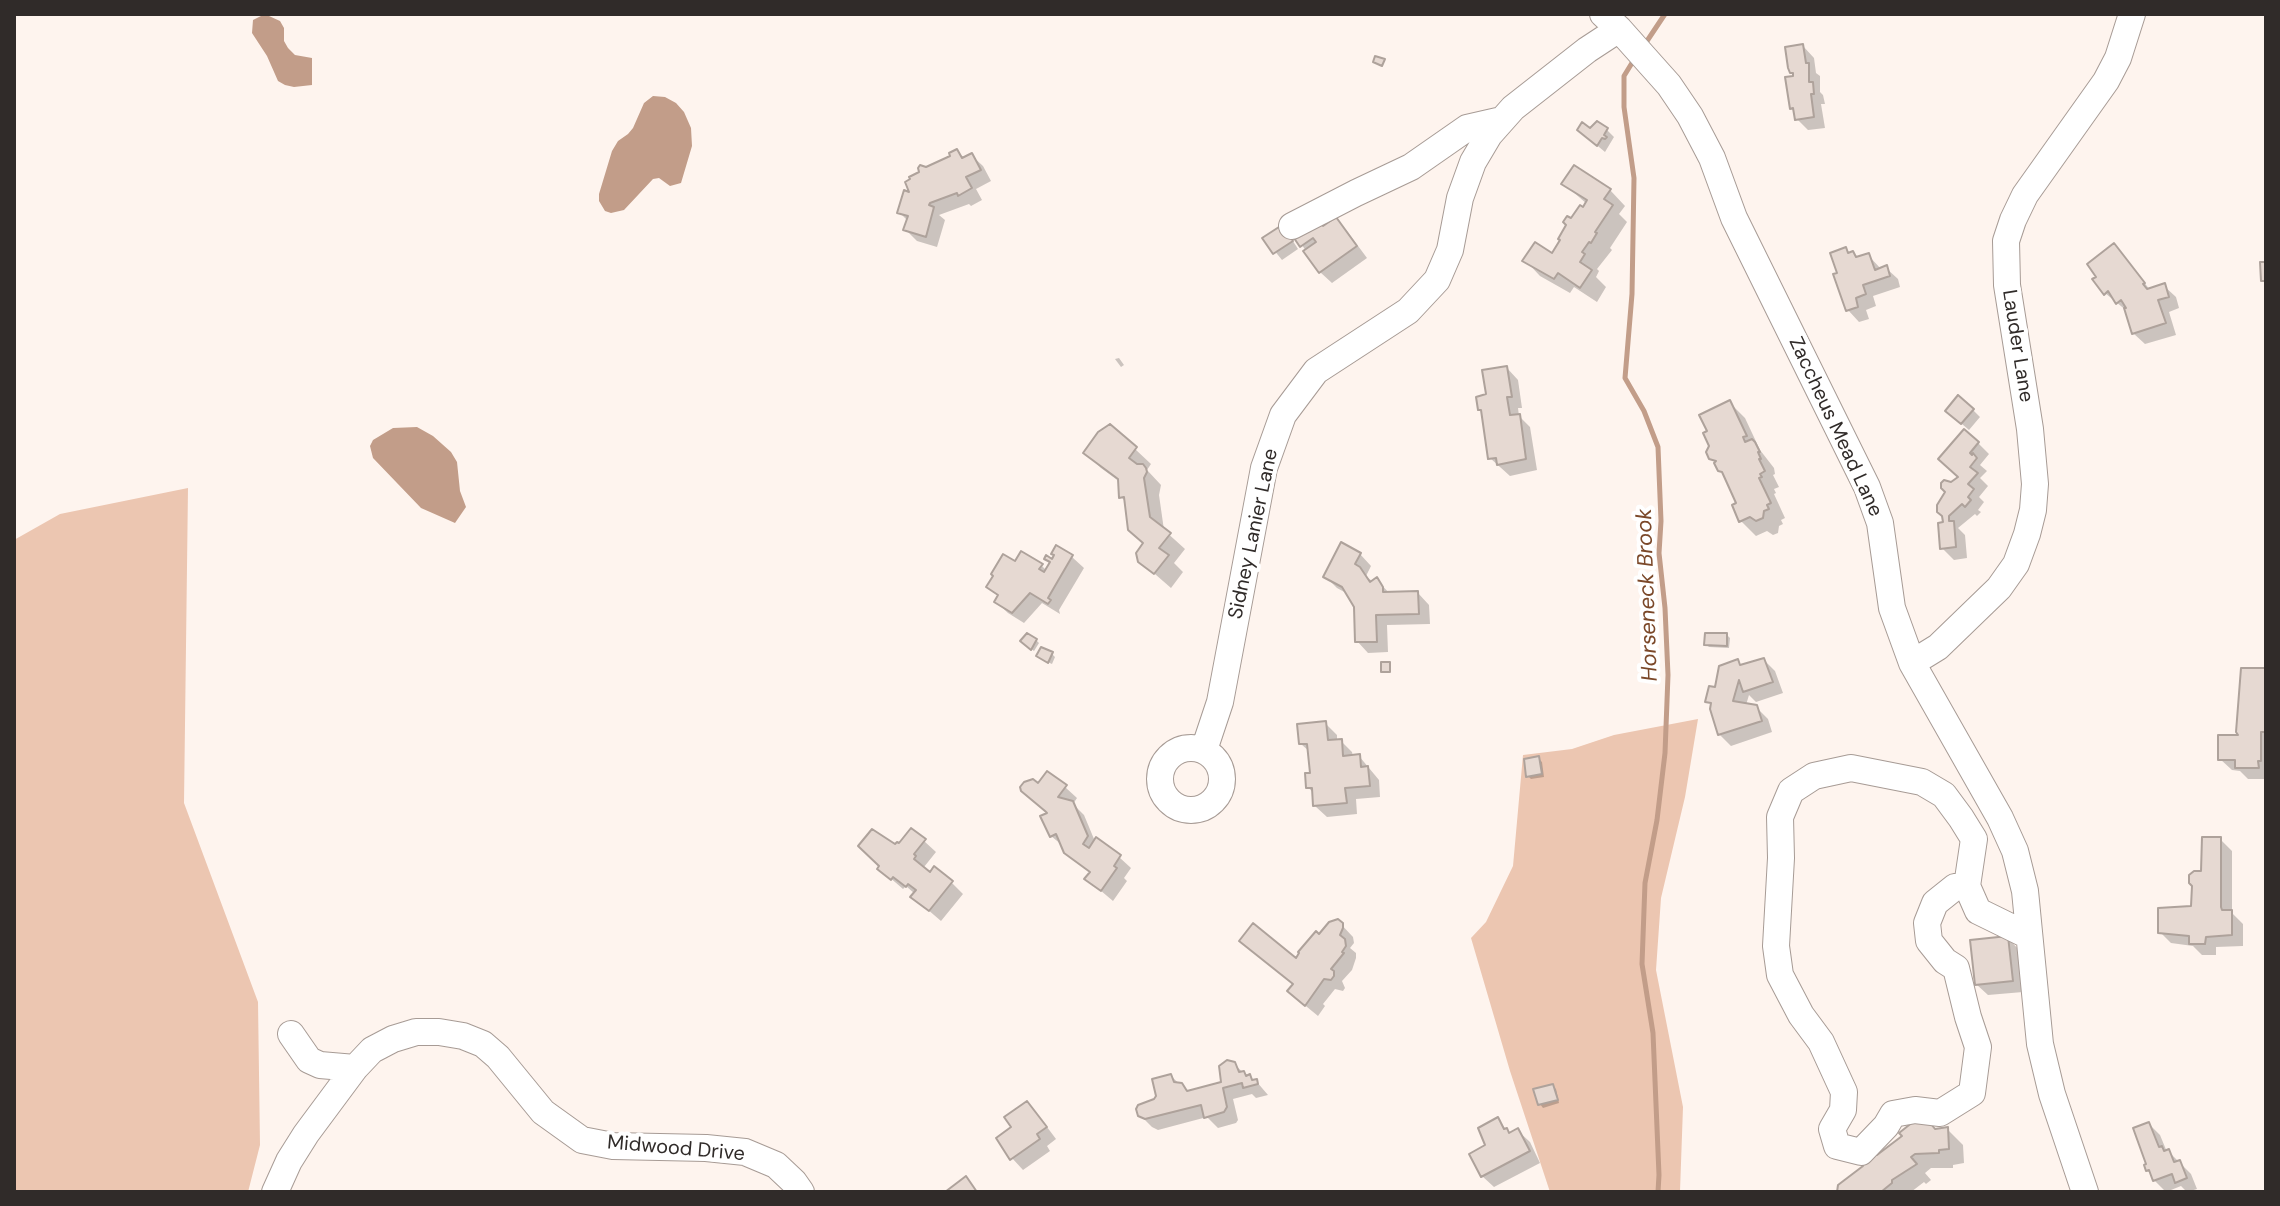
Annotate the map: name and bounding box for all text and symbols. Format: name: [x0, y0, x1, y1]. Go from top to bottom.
street label: Lauder Lane: [1996, 288, 2038, 404]
street label: Zaccheus Mead Lane: [1783, 333, 1887, 521]
street label: Sidney Lanier Lane: [1224, 446, 1284, 622]
water label: Horseneck Brook: [1632, 508, 1664, 682]
street label: Midwood Drive: [606, 1131, 746, 1167]

